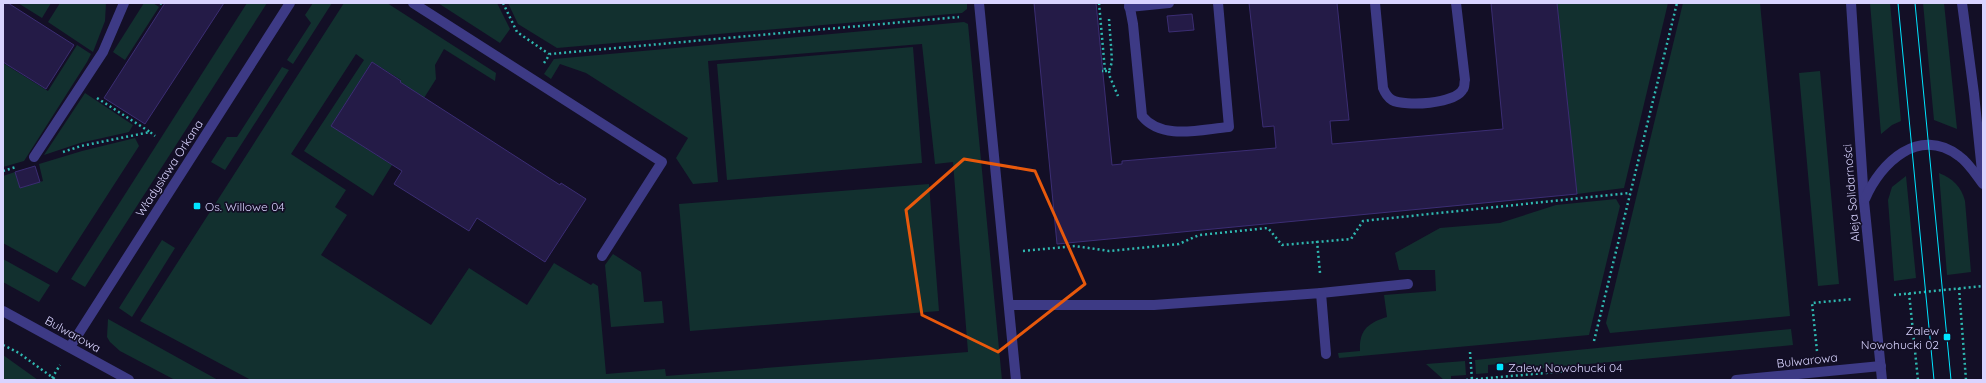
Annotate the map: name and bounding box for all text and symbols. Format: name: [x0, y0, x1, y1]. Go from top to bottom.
street label: Władysława Orkana: [132, 117, 206, 219]
street label: Aleja Solidarności: [1839, 144, 1863, 242]
place label: Os. Willowe 04: [205, 199, 285, 214]
marker: Os. Willowe 04: [192, 201, 202, 211]
street label: Bulwarowa: [42, 313, 104, 355]
place label: Zalew Nowohucki 02: [1861, 323, 1939, 352]
marker: Zalew Nowohucki 02: [1942, 332, 1952, 342]
street label: Bulwarowa: [1776, 349, 1838, 371]
place label: Zalew Nowohucki 04: [1508, 360, 1623, 375]
marker: Zalew Nowohucki 04: [1495, 362, 1505, 372]

